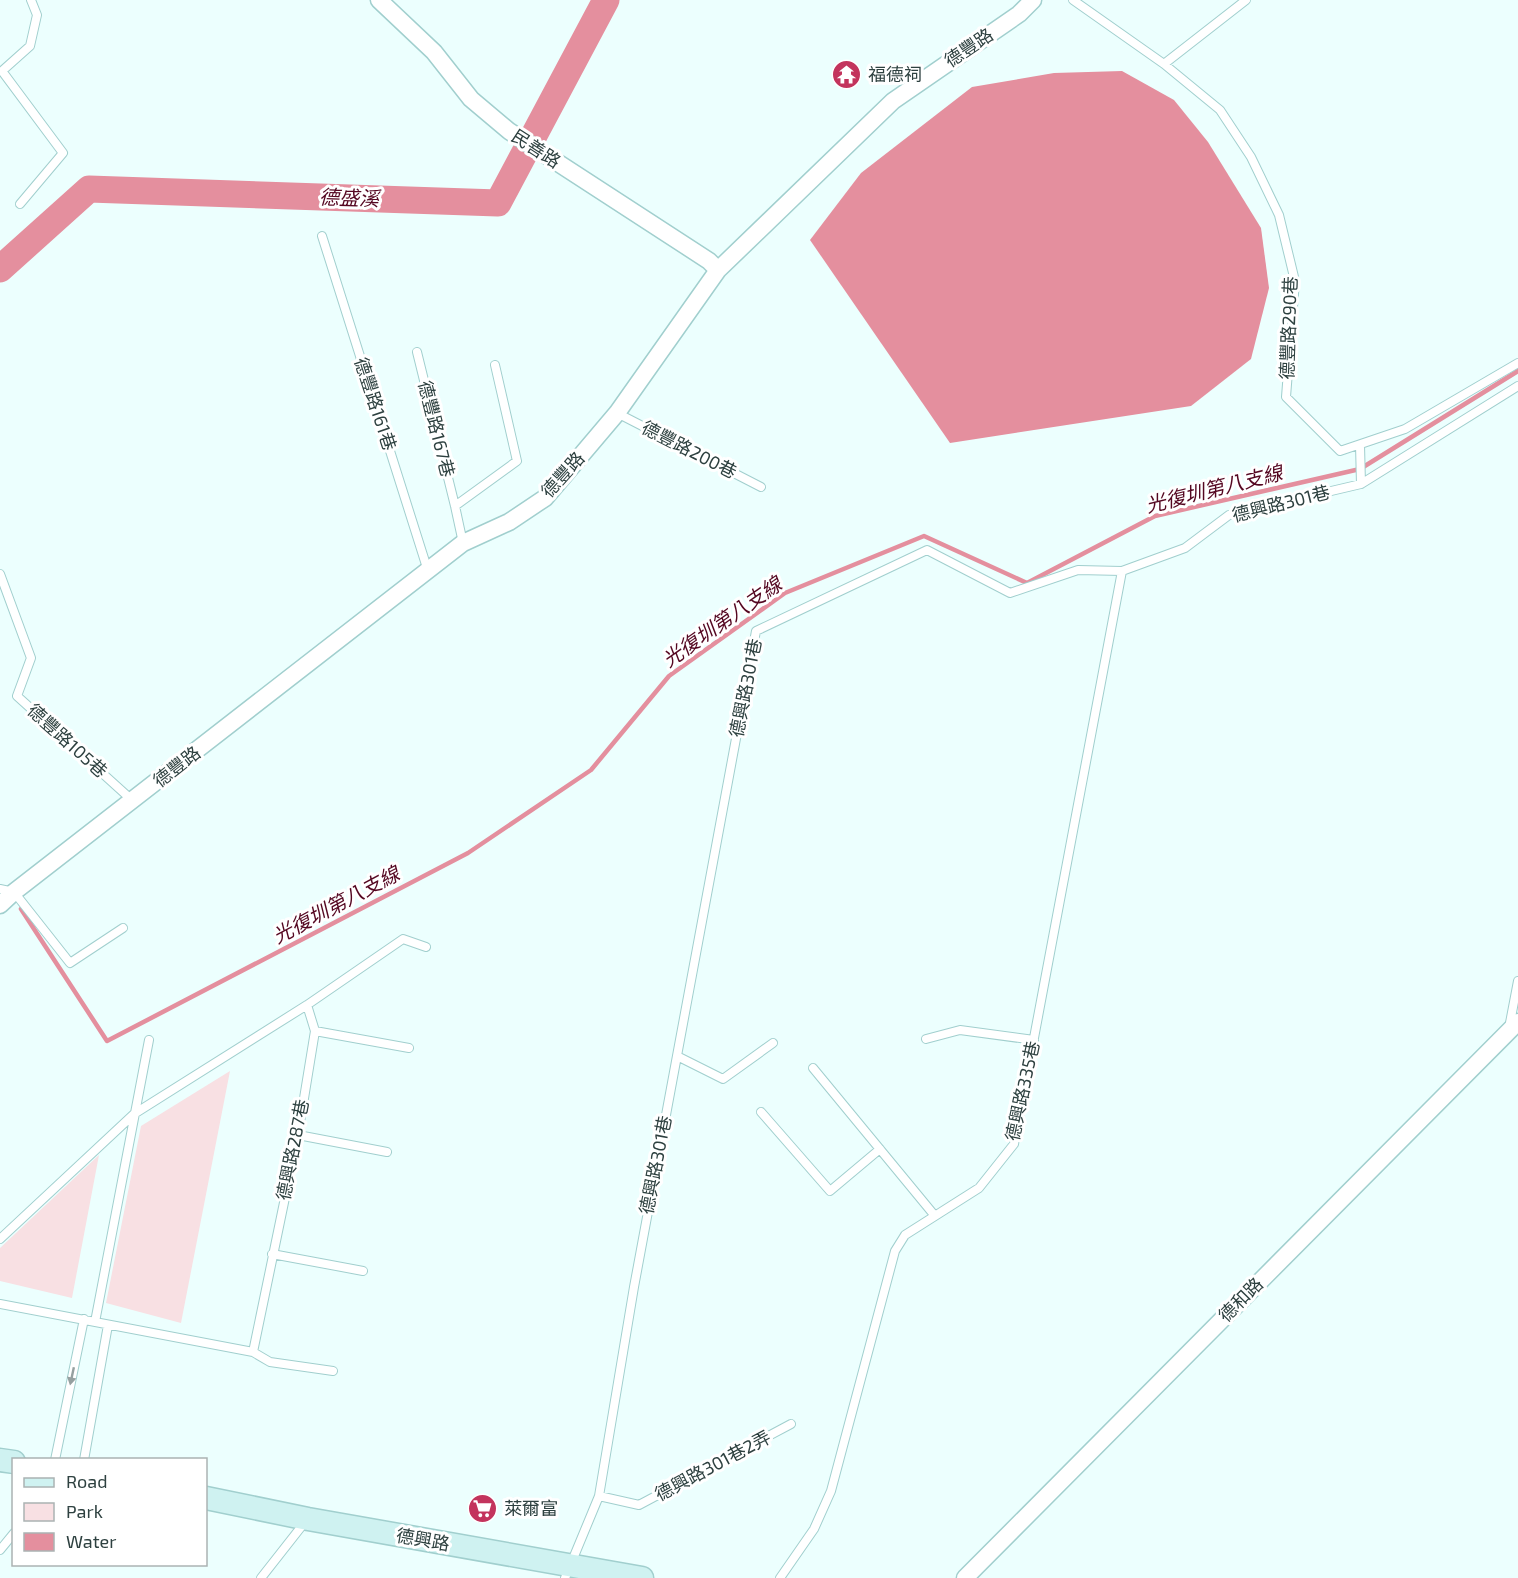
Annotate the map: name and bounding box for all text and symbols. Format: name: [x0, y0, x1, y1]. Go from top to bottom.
street label: 德豐路: [940, 23, 997, 71]
temple icon: 福德祠: [831, 59, 863, 91]
place label: 福德祠: [868, 63, 922, 85]
street label: 民善路: [508, 124, 565, 172]
water label: 德盛溪: [319, 184, 382, 210]
street label: 德豐路290巷: [1275, 276, 1301, 380]
street label: 德豐路161巷: [351, 354, 401, 453]
street label: 德豐路167巷: [414, 378, 460, 479]
street label: 德豐路200巷: [638, 416, 741, 482]
street label: 德豐路: [536, 447, 588, 502]
water label: 光復圳第八支線: [1143, 459, 1287, 517]
street label: 德興路301巷: [1230, 480, 1332, 526]
water label: 光復圳第八支線: [657, 570, 787, 671]
street label: 德興路301巷: [725, 637, 765, 739]
street label: 德豐路105巷: [23, 699, 112, 782]
street label: 德豐路: [148, 741, 204, 792]
water label: 光復圳第八支線: [268, 860, 405, 948]
street label: 德興路335巷: [1001, 1039, 1043, 1143]
street label: 德興路287巷: [271, 1098, 313, 1202]
street label: 德興路301巷: [635, 1114, 675, 1216]
street label: 德和路: [1213, 1272, 1267, 1326]
one-way arrow: [67, 1367, 76, 1386]
street label: 德興路301巷2弄: [651, 1425, 774, 1505]
legend: [12, 1458, 207, 1566]
text: Road: [66, 1470, 107, 1492]
supermarket icon: 萊爾富: [467, 1493, 499, 1525]
place label: 萊爾富: [504, 1497, 558, 1519]
text: Park: [66, 1500, 103, 1522]
street label: 德興路: [395, 1523, 452, 1555]
text: Water: [66, 1530, 116, 1552]

